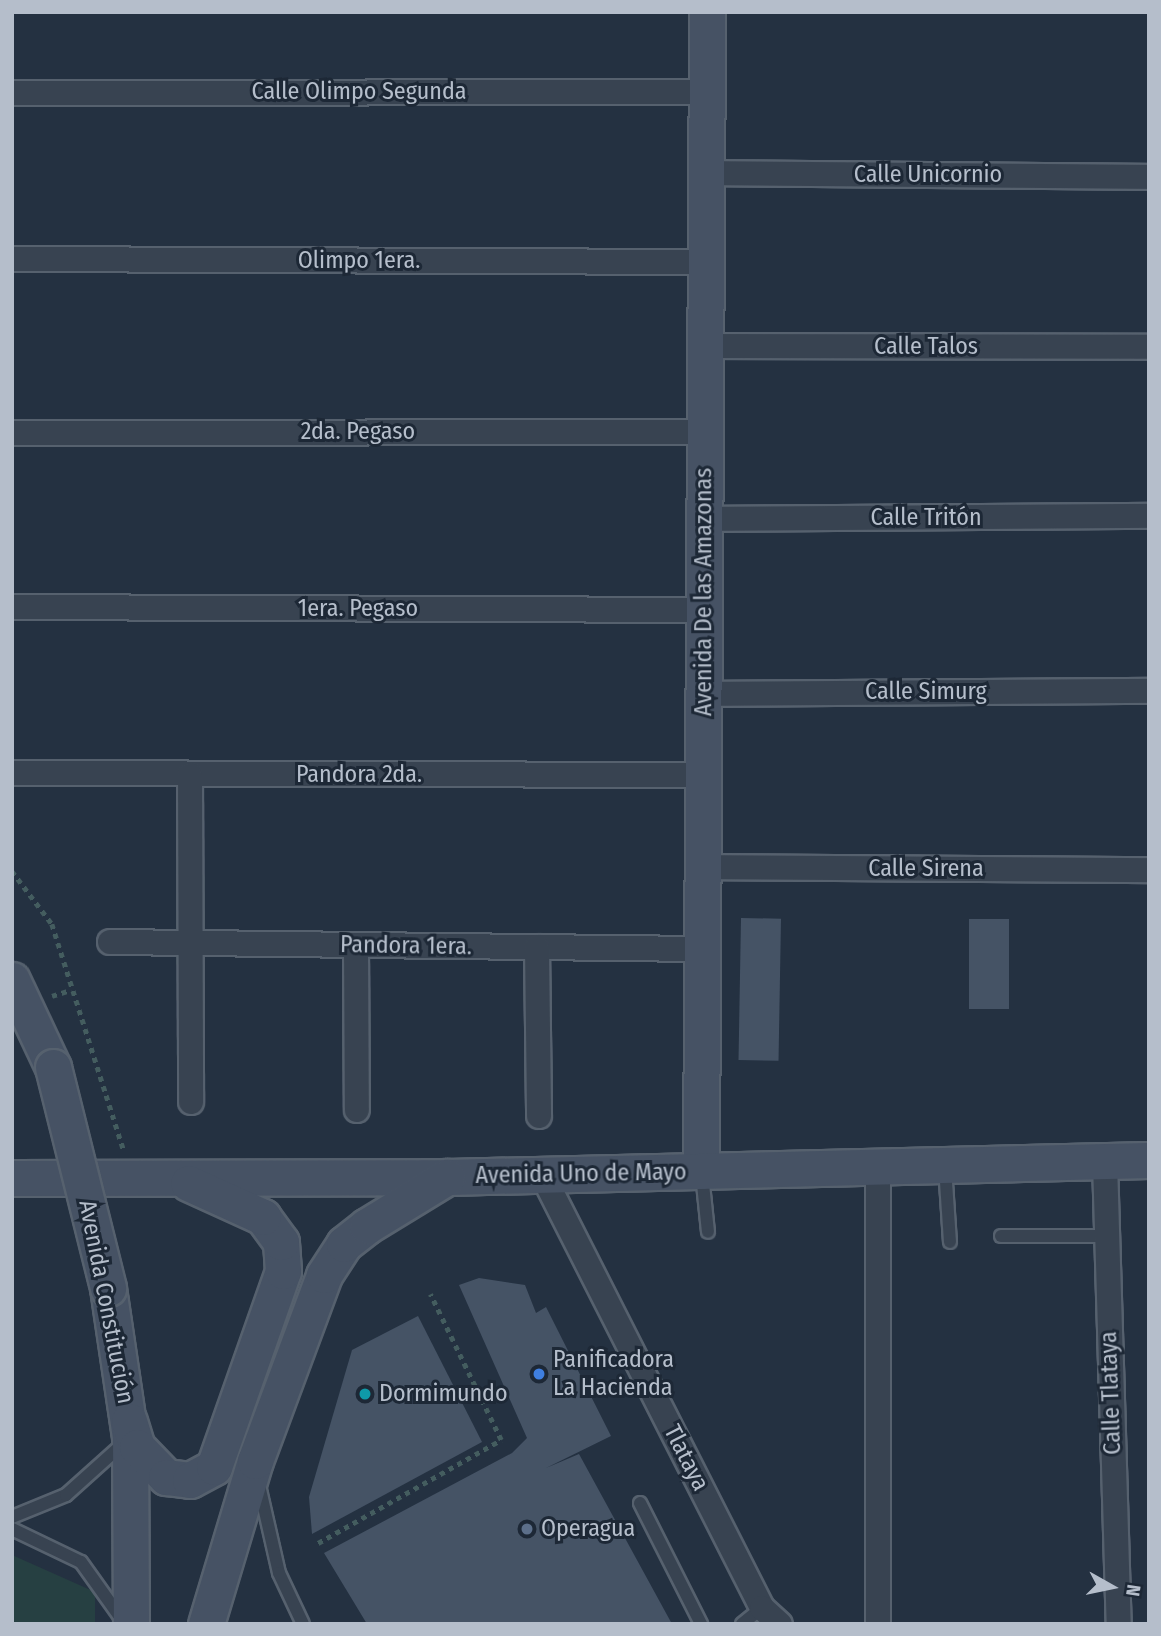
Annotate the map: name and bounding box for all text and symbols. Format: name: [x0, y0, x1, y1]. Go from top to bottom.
street label: Calle Olimpo Segunda: [251, 78, 467, 106]
street label: Calle Unicornio: [854, 161, 1002, 189]
street label: Olimpo 1era.: [298, 247, 420, 275]
street label: Calle Talos: [874, 333, 978, 361]
street label: 2da. Pegaso: [301, 418, 415, 446]
street label: Avenida De las Amazonas: [690, 468, 718, 716]
street label: Calle Tritón: [870, 504, 982, 532]
street label: 1era. Pegaso: [298, 595, 418, 623]
street label: Calle Simurg: [865, 678, 987, 706]
street label: Pandora 2da.: [296, 761, 422, 789]
street label: Calle Sirena: [868, 855, 984, 883]
street label: Pandora 1era.: [340, 930, 472, 962]
street label: Avenida Uno de Mayo: [475, 1158, 687, 1190]
street label: Avenida Constitución: [72, 1198, 140, 1406]
street label: Calle Tlataya: [1094, 1331, 1128, 1455]
place label: Panificadora La Hacienda: [553, 1346, 674, 1402]
marker: Panificadora La Hacienda: [531, 1366, 547, 1382]
place label: Dormimundo: [379, 1380, 508, 1408]
marker: Dormimundo: [357, 1386, 373, 1402]
street label: Tlataya: [657, 1420, 715, 1496]
place label: Operagua: [541, 1515, 635, 1543]
marker: Operagua: [519, 1521, 535, 1537]
north arrow: [1077, 1552, 1147, 1622]
text: N: [1121, 1583, 1145, 1598]

